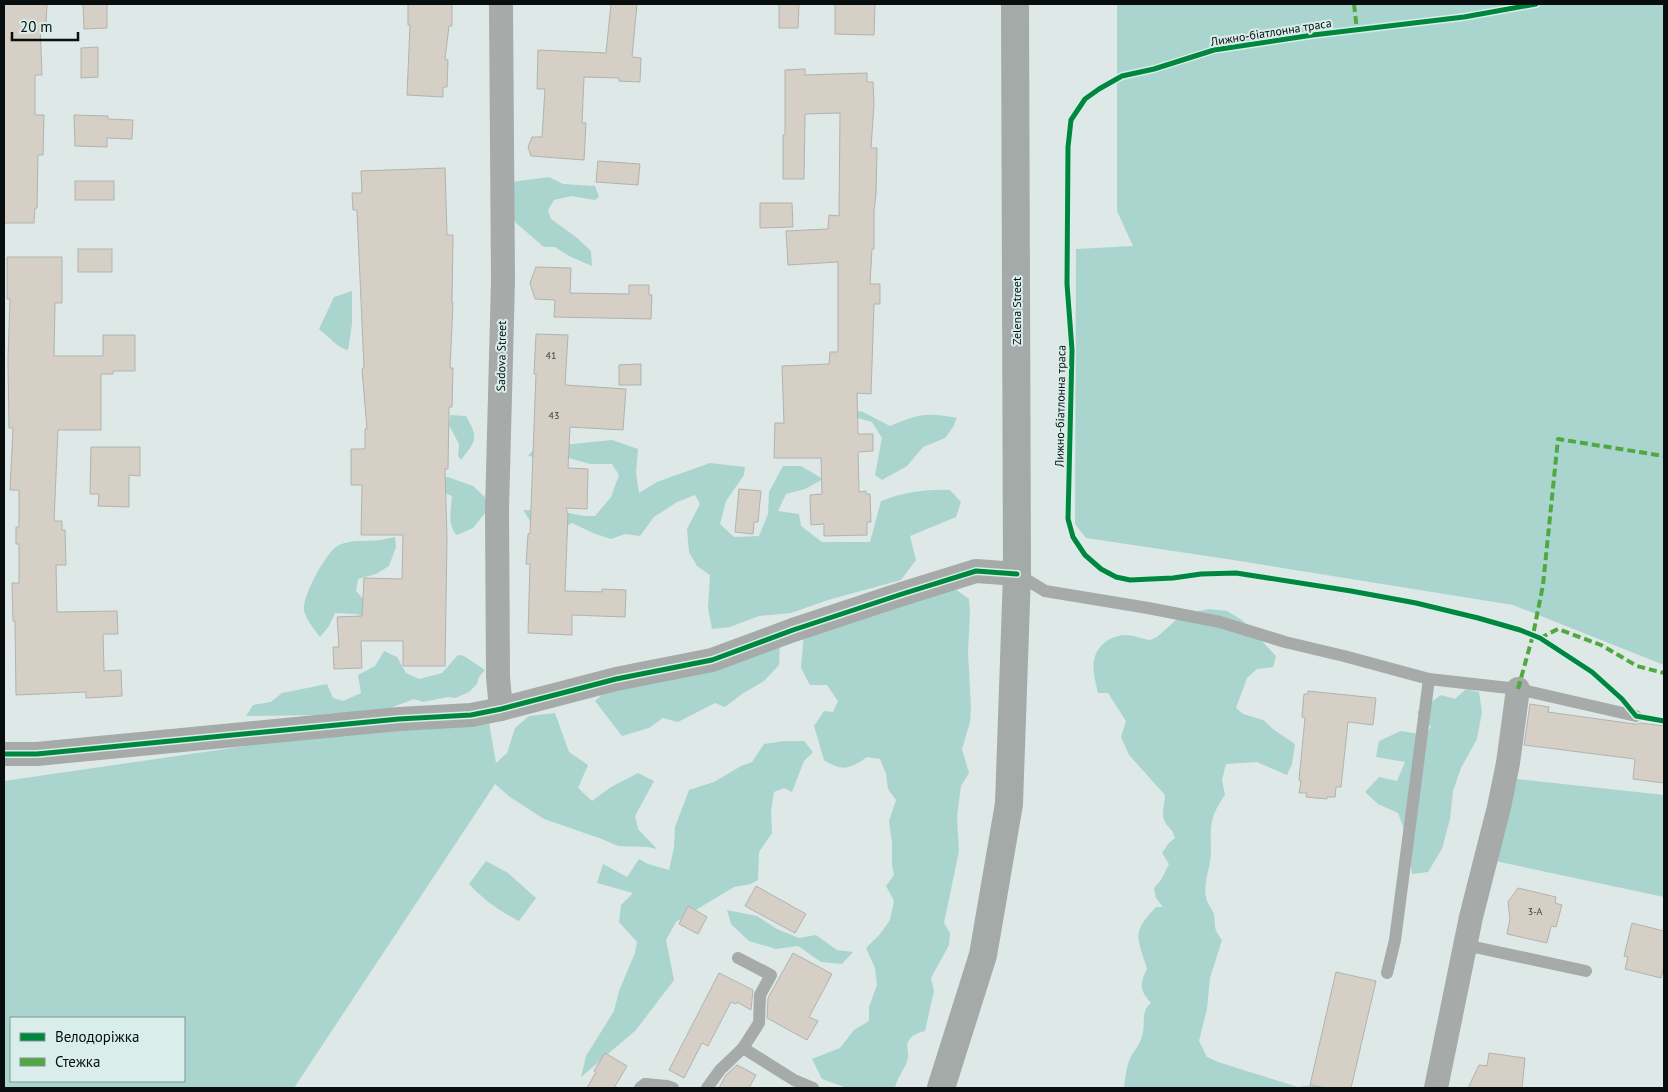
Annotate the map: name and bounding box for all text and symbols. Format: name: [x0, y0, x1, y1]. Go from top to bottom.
scale bar: [12, 10, 79, 42]
street label: Лижно-біатлонна траса: [1208, 15, 1333, 49]
text: 20 m: [20, 17, 53, 36]
street label: Zelena Street: [1009, 277, 1024, 345]
street label: Sadova Street: [493, 321, 509, 391]
street label: Лижно-біатлонна траса: [1051, 345, 1069, 468]
house number: 41: [546, 349, 556, 362]
house number: 43: [549, 409, 559, 422]
house number: 3-А: [1528, 905, 1542, 918]
legend: [10, 1017, 185, 1082]
text: Велодоріжка: [55, 1027, 139, 1046]
text: Стежка: [55, 1052, 100, 1071]

